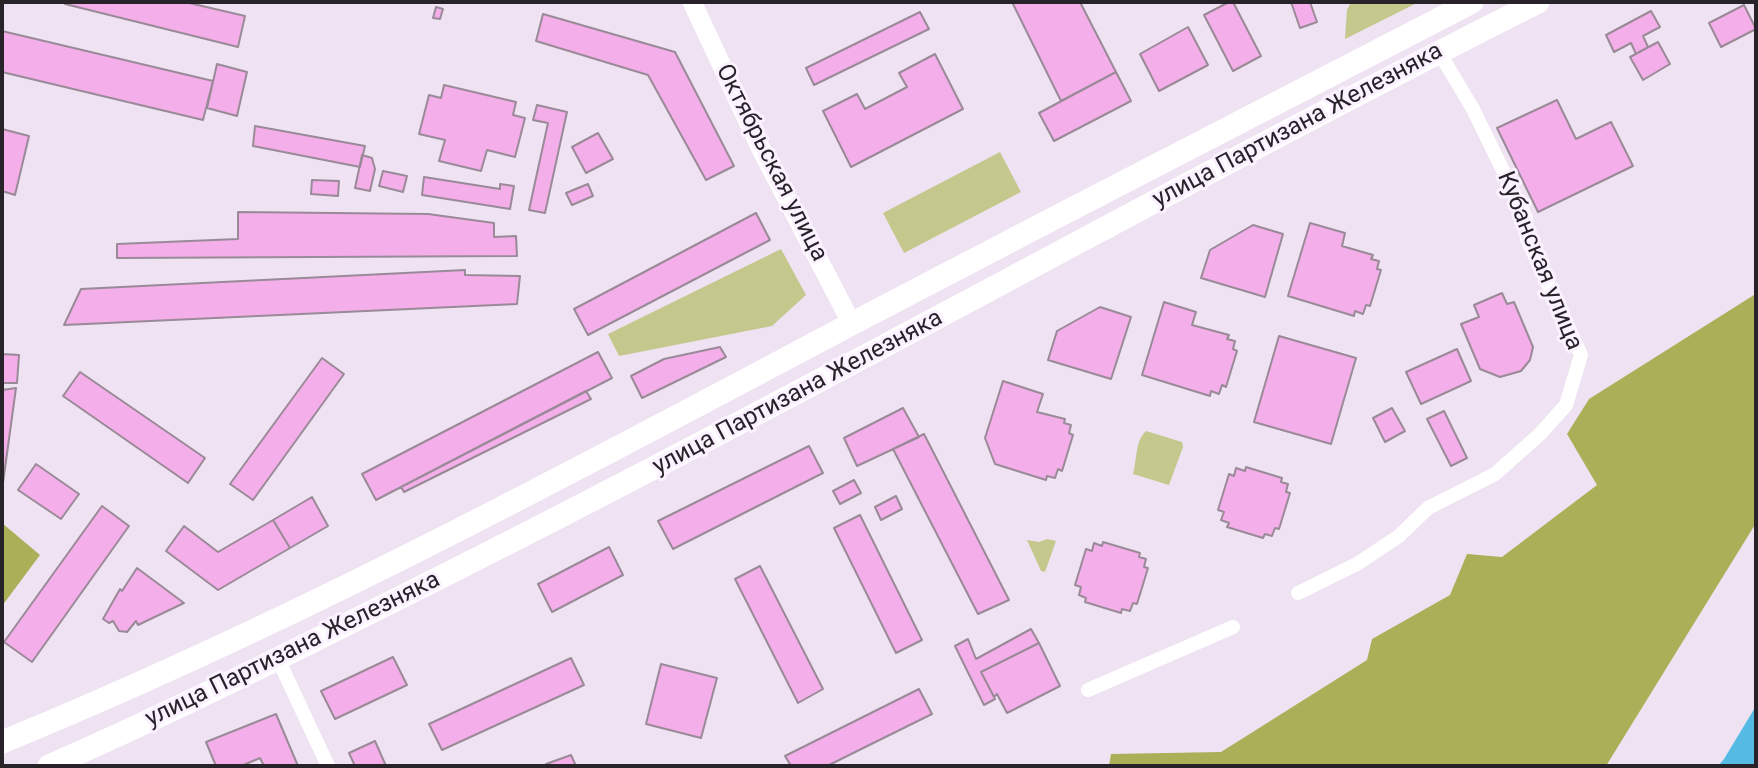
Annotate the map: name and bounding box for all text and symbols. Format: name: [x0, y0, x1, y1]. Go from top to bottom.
street label: улица Партизана Железняка: [1148, 37, 1448, 215]
street label: Октябрьская улица: [709, 60, 833, 266]
street label: Кубанская улица: [1490, 167, 1588, 355]
street label: улица Партизана Железняка: [648, 304, 948, 482]
street label: улица Партизана Железняка: [141, 566, 445, 734]

